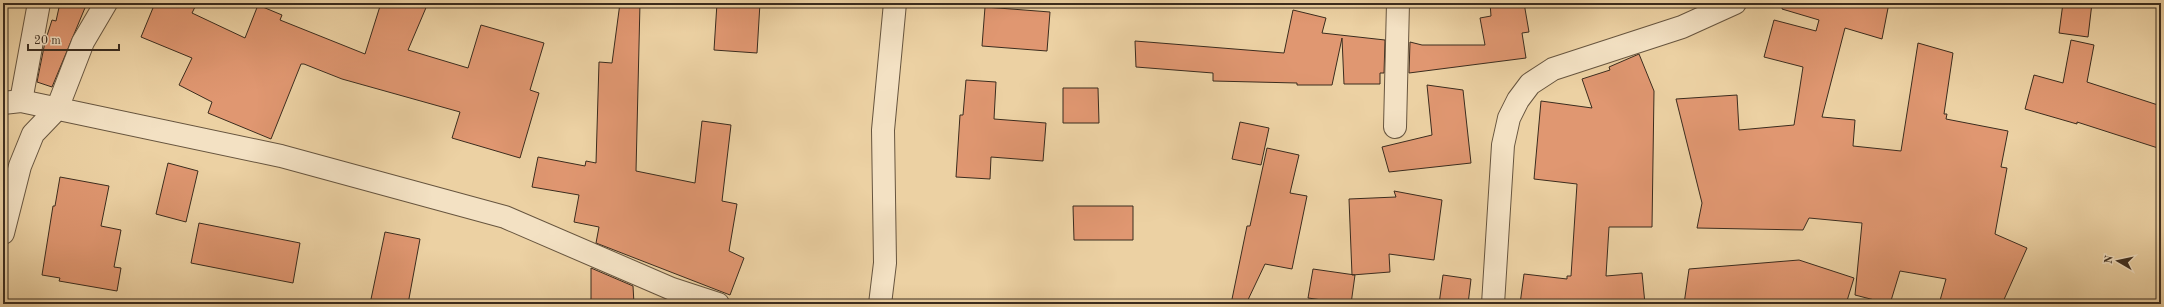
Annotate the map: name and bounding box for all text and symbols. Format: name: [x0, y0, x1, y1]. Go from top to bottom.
scale bar: [28, 26, 119, 52]
text: 20 m: [34, 35, 61, 47]
north arrow: [2098, 241, 2138, 281]
text: N: [2104, 254, 2116, 265]

